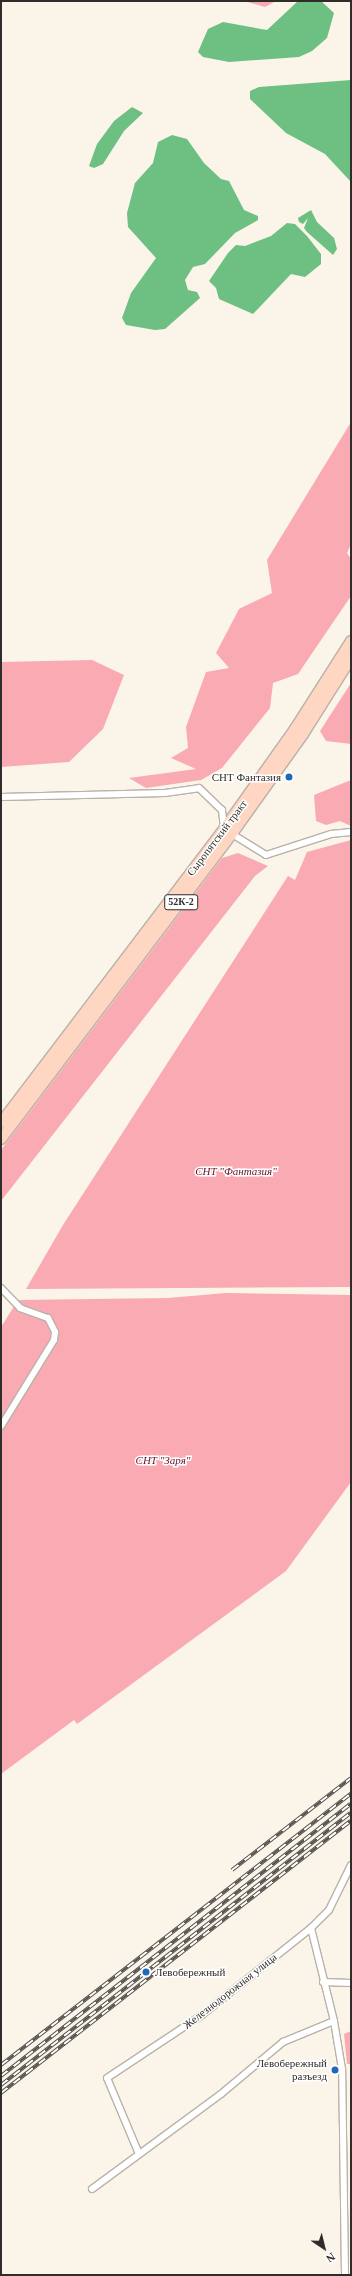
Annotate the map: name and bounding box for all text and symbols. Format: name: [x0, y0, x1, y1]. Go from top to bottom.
place label: СНТ Фантазия: [212, 770, 281, 784]
marker: СНТ Фантазия: [284, 772, 294, 782]
street label: Сыропятский тракт: [184, 797, 250, 879]
road number: 52К-2: [164, 894, 198, 910]
park label: СНТ "Фантазия": [195, 1164, 277, 1178]
park label: СНТ "Заря": [136, 1453, 190, 1467]
street label: Железнодорожная улица: [181, 1950, 279, 2032]
place label: Левобережный: [155, 1965, 225, 1979]
marker: Левобережный: [140, 1966, 152, 1978]
place label: Левобережный разъезд: [257, 2057, 327, 2083]
marker: Левобережный разъезд: [330, 2065, 340, 2075]
north arrow: [304, 2228, 344, 2268]
text: N: [324, 2251, 338, 2265]

